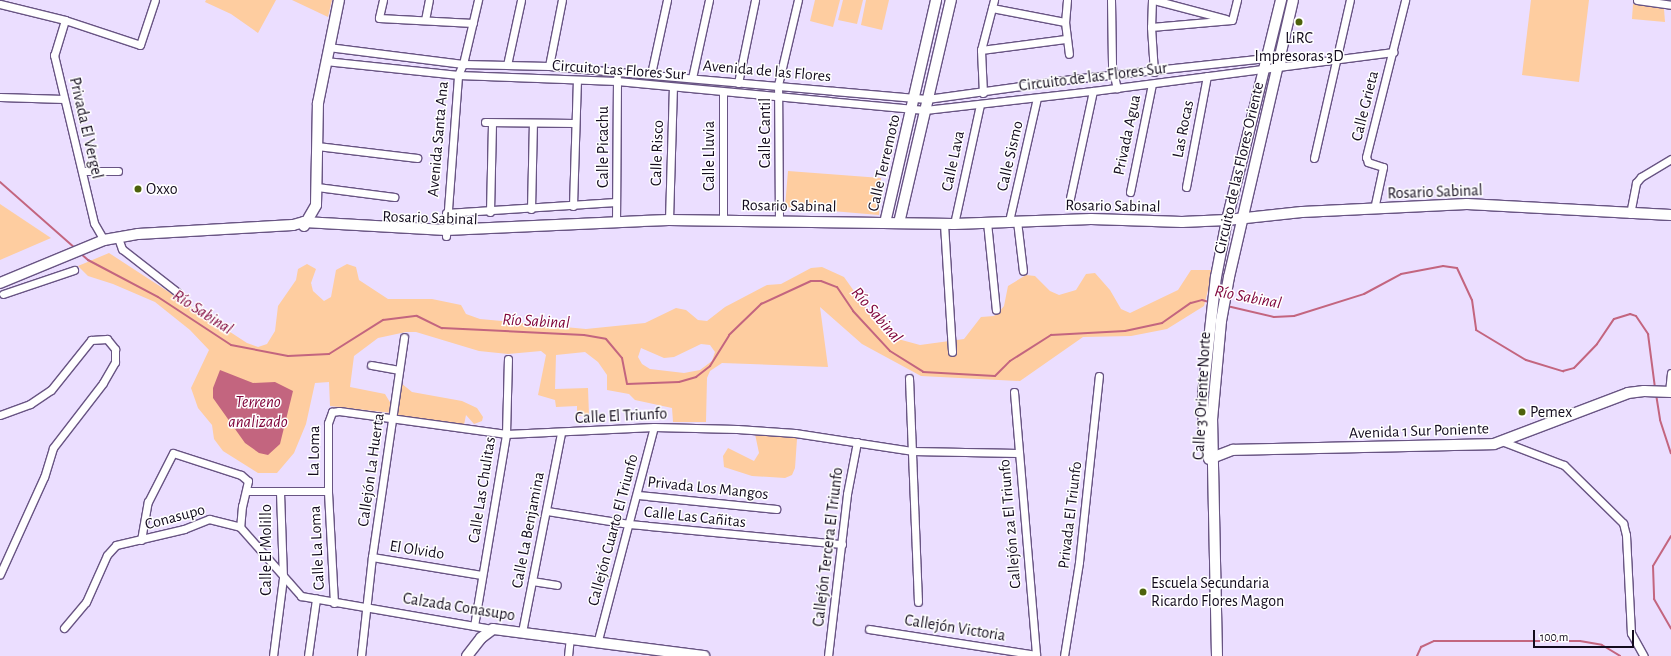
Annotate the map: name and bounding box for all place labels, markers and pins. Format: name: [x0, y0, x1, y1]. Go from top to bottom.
marker: LiRC Impresoras 3D: [1294, 17, 1304, 27]
place label: LiRC Impresoras 3D: [1255, 28, 1343, 66]
place label: Oxxo: [146, 179, 178, 199]
marker: Oxxo: [133, 184, 143, 194]
place label: Pemex: [1530, 402, 1572, 422]
marker: Pemex: [1517, 407, 1527, 417]
place label: Escuela Secundaria Ricardo Flores Magon: [1151, 573, 1284, 611]
marker: Escuela Secundaria Ricardo Flores Magon: [1138, 587, 1148, 597]

